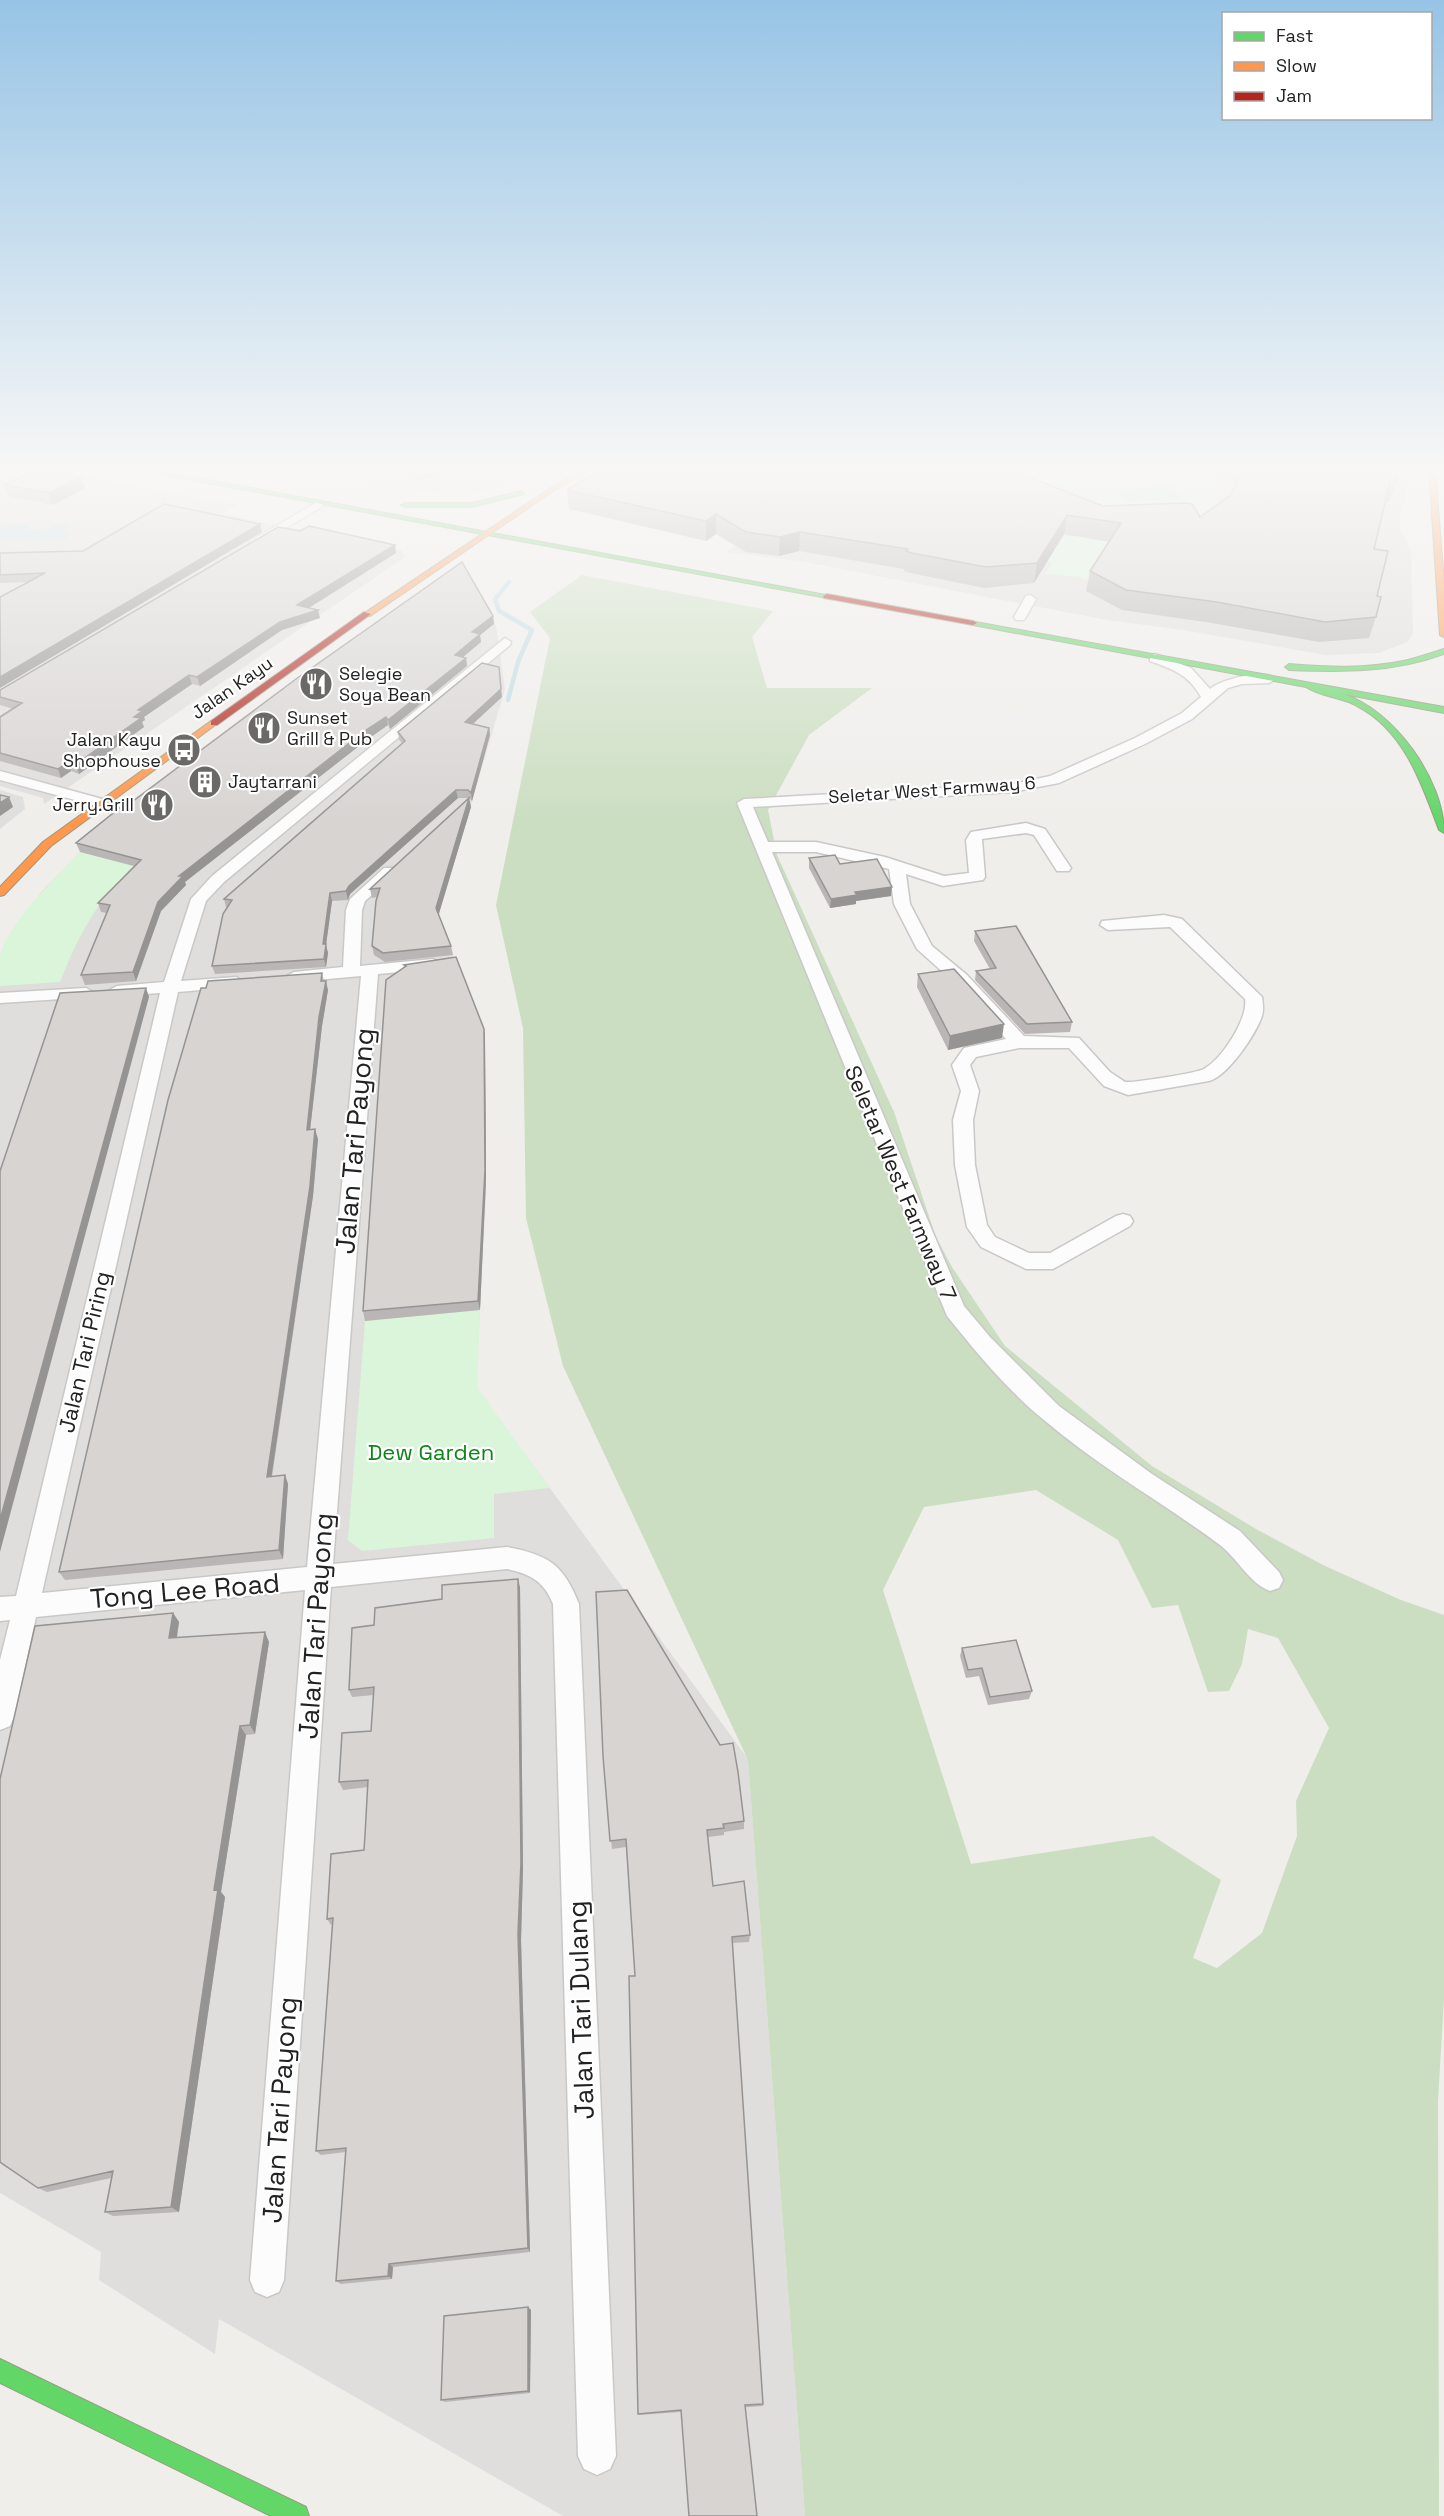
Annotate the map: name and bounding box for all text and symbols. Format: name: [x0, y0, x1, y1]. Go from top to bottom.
legend: [1222, 12, 1432, 120]
text: Fast: [1276, 24, 1313, 47]
text: Slow: [1276, 54, 1317, 77]
text: Jam: [1276, 84, 1312, 107]
street label: Jalan Kayu: [187, 651, 277, 724]
place label: Selegie Soya Bean: [339, 662, 431, 706]
restaurant icon: Selegie Soya Bean: [298, 666, 334, 702]
place label: Sunset Grill & Pub: [287, 706, 372, 750]
restaurant icon: Sunset Grill & Pub: [246, 710, 282, 746]
place label: Jalan Kayu Shophouse: [63, 728, 161, 772]
bus stop icon: Jalan Kayu Shophouse: [166, 732, 202, 768]
building icon: Jaytarrani: [187, 764, 223, 800]
place label: Jaytarrani: [228, 770, 317, 793]
street label: Seletar West Farmway 6: [828, 771, 1036, 808]
restaurant icon: Jerry.Grill: [139, 787, 175, 823]
place label: Jerry.Grill: [53, 793, 134, 816]
street label: Jalan Tari Payong: [327, 1026, 382, 1255]
street label: Seletar West Farmway 7: [839, 1061, 963, 1305]
street label: Jalan Tari Piring: [52, 1269, 116, 1435]
park label: Dew Garden: [368, 1438, 494, 1466]
street label: Jalan Tari Payong: [290, 1512, 341, 1740]
street label: Tong Lee Road: [89, 1565, 281, 1616]
street label: Jalan Tari Dulang: [559, 1900, 602, 2120]
street label: Jalan Tari Payong: [254, 1996, 305, 2224]

